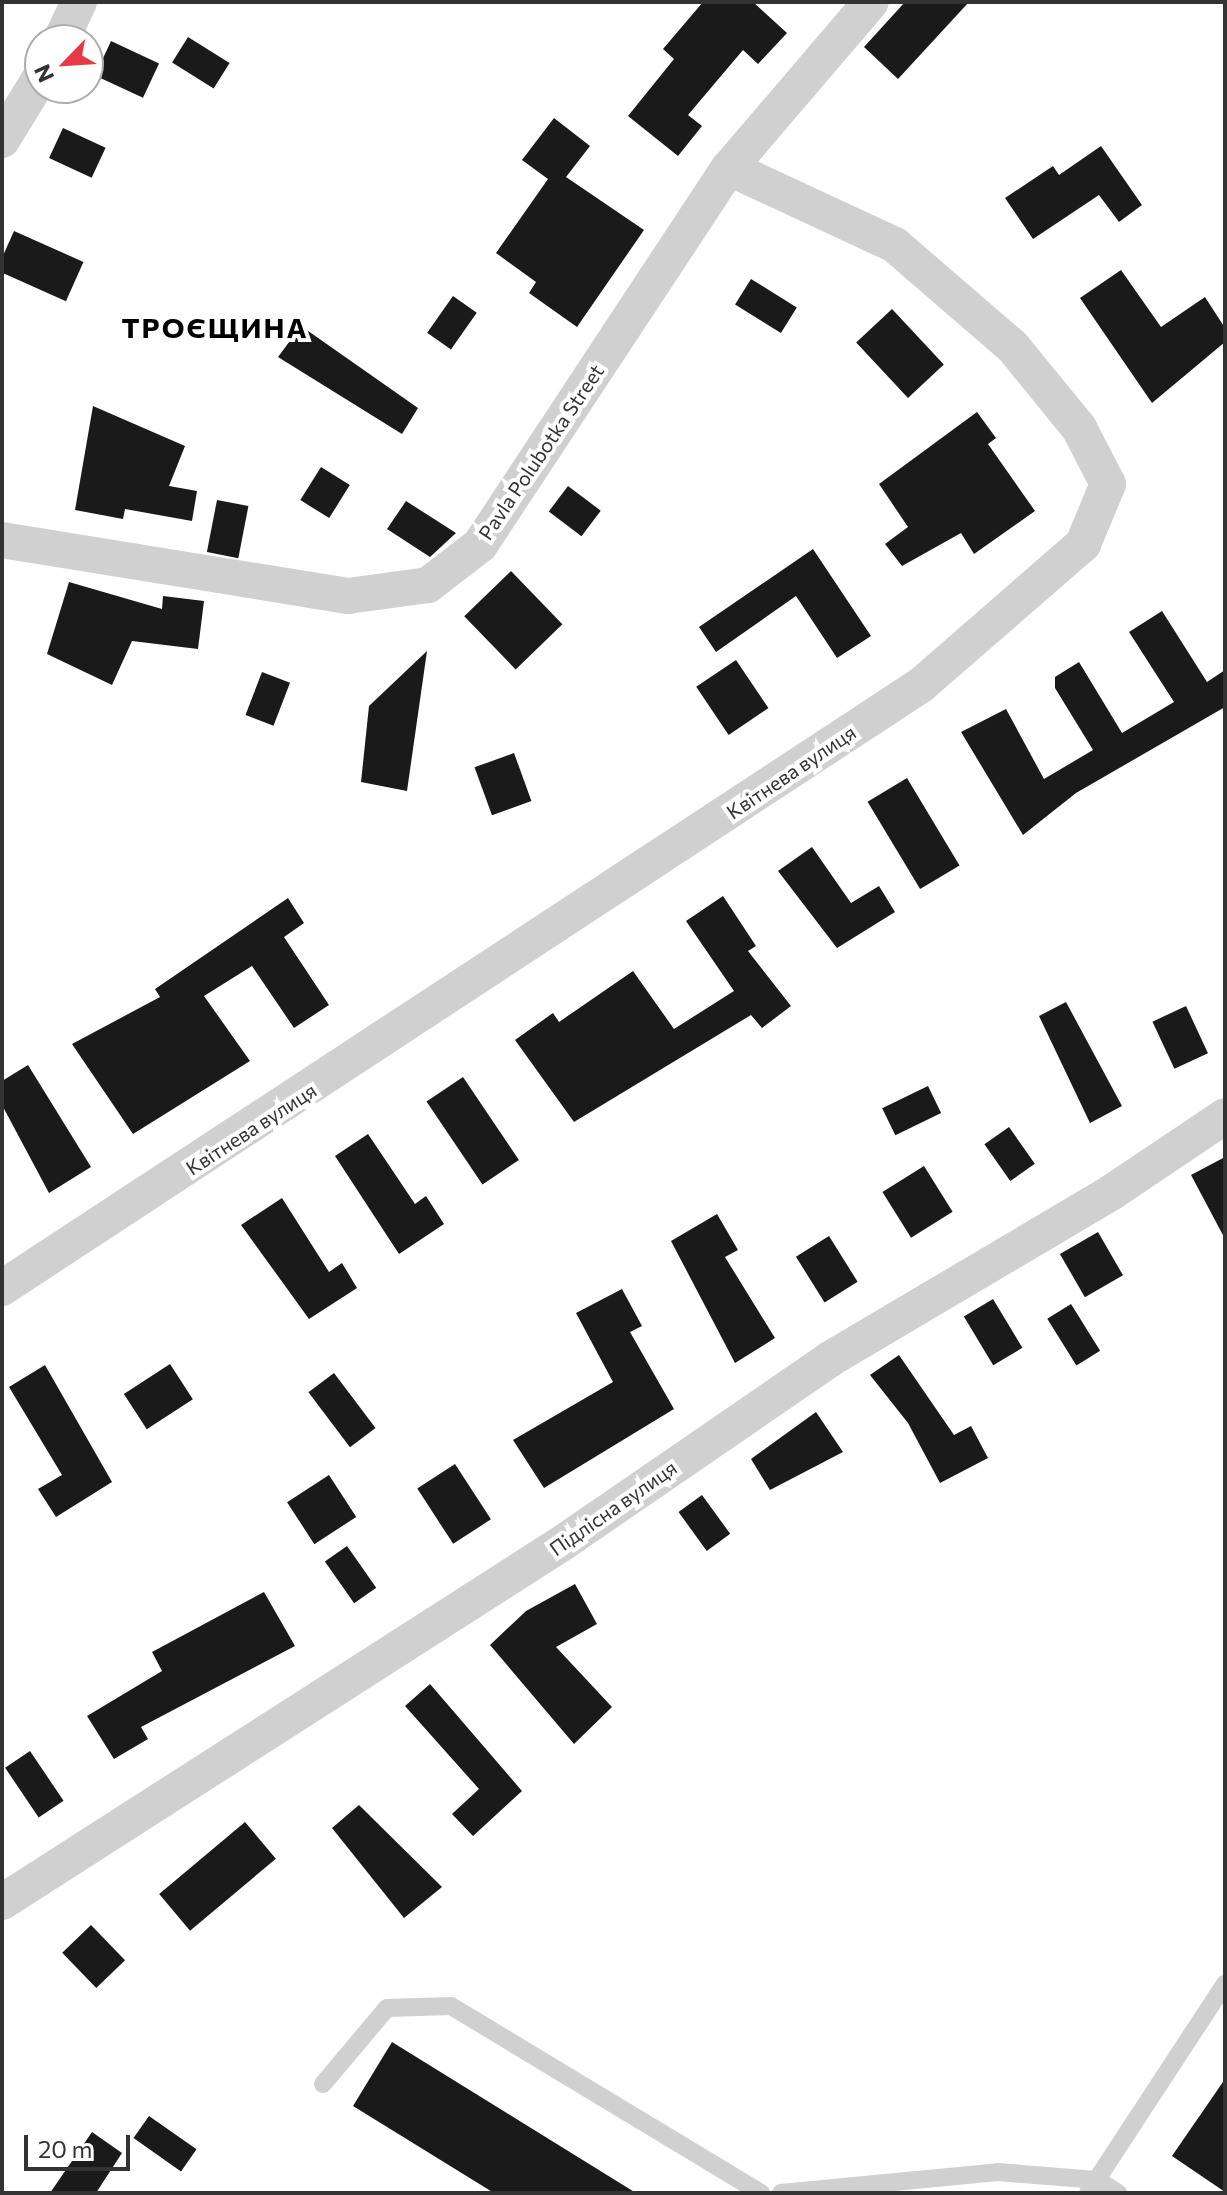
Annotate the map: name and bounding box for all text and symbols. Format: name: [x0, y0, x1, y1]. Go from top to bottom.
north arrow: [24, 24, 104, 104]
text: N: [28, 60, 59, 87]
district label: ТРОЄЩИНА: [121, 310, 309, 344]
street label: Pavla Polubotka Street: [473, 360, 609, 544]
street label: Квітнева вулиця: [722, 720, 860, 824]
street label: Квітнева вулиця: [181, 1078, 321, 1180]
street label: Підлісна вулиця: [545, 1455, 681, 1561]
scale bar: [28, 2119, 134, 2169]
text: 20 m: [38, 2134, 92, 2163]

